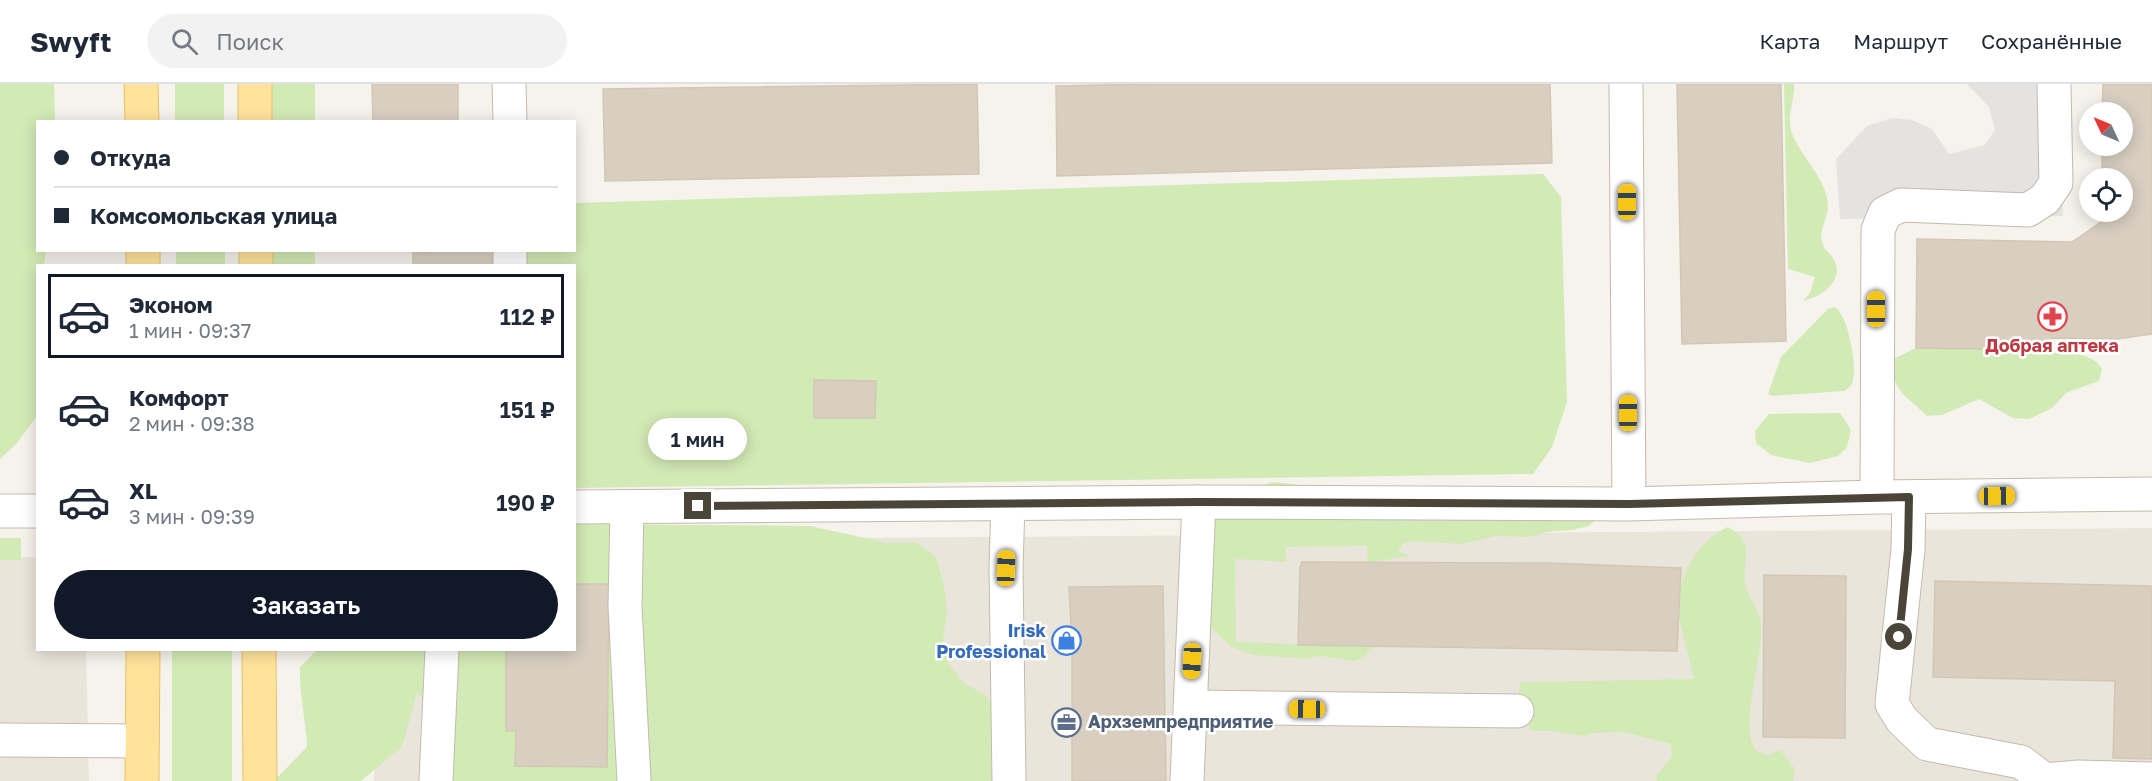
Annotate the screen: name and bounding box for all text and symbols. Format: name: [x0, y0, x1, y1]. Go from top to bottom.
search box: [147, 14, 567, 68]
text: Swyft: [30, 25, 111, 58]
icon: search: [168, 25, 201, 58]
text: Поиск: [216, 28, 284, 55]
text: Карта: [1759, 28, 1820, 54]
text: Маршрут: [1853, 28, 1948, 54]
text: Сохранённые: [1981, 28, 2122, 54]
north arrow: [2079, 102, 2133, 156]
map controls: [2079, 102, 2133, 222]
text: Откуда: [90, 144, 171, 171]
button: locate: [2079, 168, 2133, 222]
car: [1618, 184, 1636, 220]
text: Комсомольская улица: [90, 202, 337, 229]
icon: car: [57, 289, 111, 343]
text: Эконом: [129, 291, 213, 318]
car: [1867, 291, 1885, 327]
pharmacy icon: Добрая аптека: [2036, 301, 2068, 333]
text: 112 ₽: [500, 303, 555, 330]
text: 1 мин · 09:37: [129, 318, 251, 342]
place label: Добрая аптека: [1985, 334, 2119, 356]
icon: car: [57, 382, 111, 436]
text: Комфорт: [129, 384, 229, 411]
car: [1619, 395, 1637, 431]
text: 151 ₽: [500, 396, 555, 423]
text: 2 мин · 09:38: [129, 411, 255, 435]
callout: 1 мин: [648, 419, 748, 461]
text: 1 мин: [671, 427, 724, 451]
icon: car: [57, 475, 111, 529]
text: XL: [129, 477, 157, 504]
car: [1979, 487, 2015, 505]
text: 190 ₽: [496, 489, 555, 516]
route end: [684, 492, 711, 519]
text: 3 мин · 09:39: [129, 504, 255, 528]
car: [996, 550, 1016, 586]
button: Заказать: [54, 570, 558, 639]
place label: Irisk Professional: [936, 619, 1047, 662]
route start: [1885, 623, 1912, 650]
shop icon: Irisk Professional: [1051, 625, 1083, 657]
car: [1182, 643, 1202, 679]
car: [1289, 700, 1325, 718]
office icon: Архземпредприятие: [1051, 706, 1083, 738]
place label: Архземпредприятие: [1088, 710, 1274, 732]

